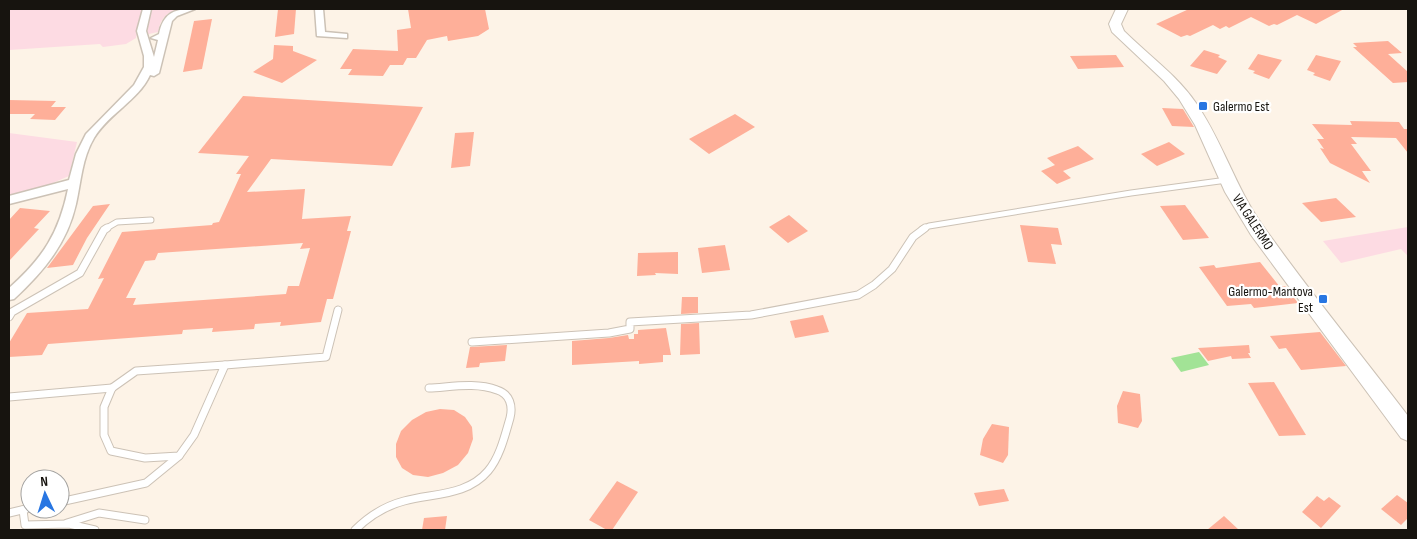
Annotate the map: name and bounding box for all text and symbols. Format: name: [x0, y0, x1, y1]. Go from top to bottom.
place label: Galermo Est: [1213, 98, 1270, 115]
marker: Galermo Est: [1197, 100, 1209, 112]
street label: VIA GALERMO: [1229, 191, 1277, 253]
place label: Galermo-Mantova Est: [1228, 283, 1313, 316]
marker: Galermo-Mantova Est: [1317, 293, 1329, 305]
north arrow: [20, 469, 70, 519]
text: N: [40, 473, 48, 490]

